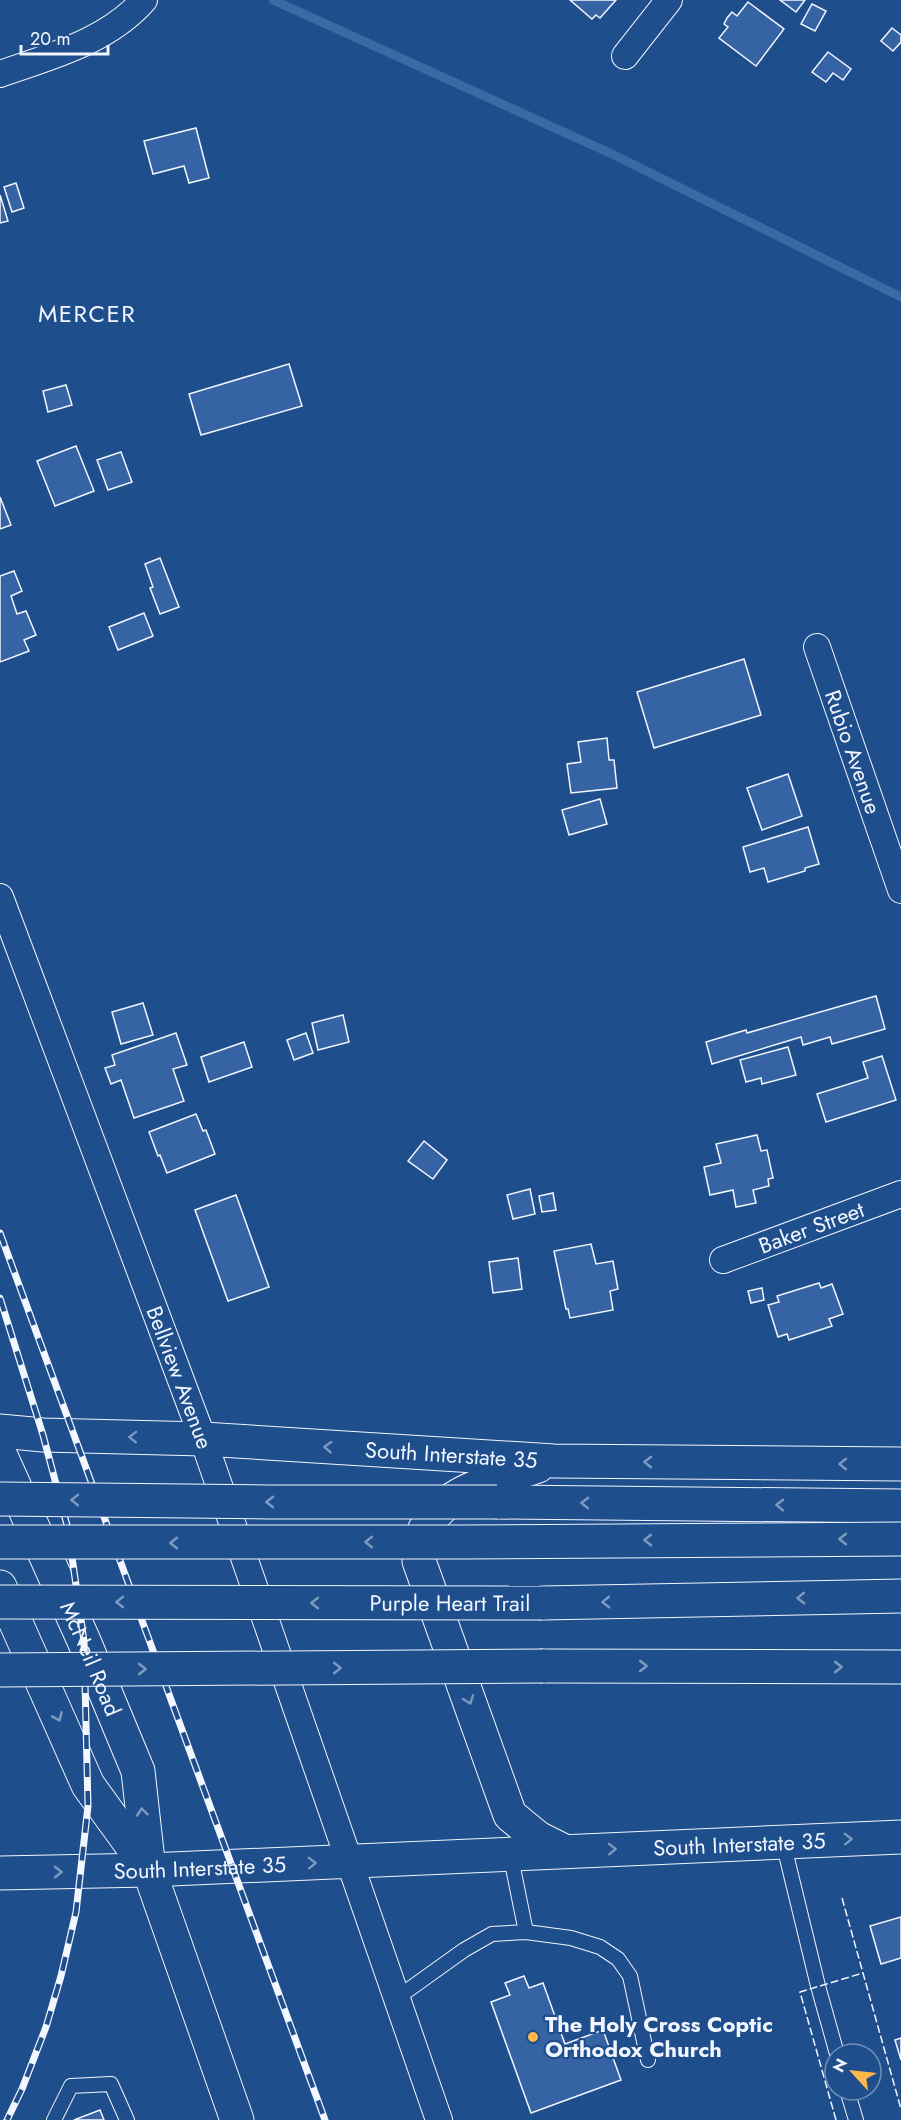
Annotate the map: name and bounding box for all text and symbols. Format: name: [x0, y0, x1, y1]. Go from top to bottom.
scale bar: [21, 18, 108, 56]
text: 20 m: [30, 26, 70, 52]
district label: MERCER: [38, 296, 136, 331]
street label: Rubio Avenue: [817, 686, 890, 818]
street label: Baker Street: [754, 1193, 869, 1261]
street label: Bellview Avenue: [139, 1301, 221, 1453]
one-way arrow: [129, 1431, 138, 1443]
street label: South Interstate 35: [364, 1433, 538, 1476]
one-way arrow: [324, 1440, 333, 1453]
one-way arrow: [643, 1455, 652, 1468]
one-way arrow: [838, 1458, 847, 1470]
one-way arrow: [71, 1494, 80, 1506]
one-way arrow: [266, 1496, 275, 1508]
one-way arrow: [580, 1497, 589, 1509]
one-way arrow: [775, 1499, 784, 1511]
one-way arrow: [838, 1533, 847, 1545]
one-way arrow: [643, 1534, 652, 1546]
one-way arrow: [364, 1536, 373, 1548]
one-way arrow: [169, 1537, 178, 1549]
street label: Purple Heart Trail: [370, 1587, 530, 1619]
one-way arrow: [796, 1592, 805, 1604]
street label: McNeil Road: [52, 1596, 129, 1721]
one-way arrow: [116, 1596, 125, 1608]
one-way arrow: [601, 1596, 610, 1608]
one-way arrow: [311, 1597, 320, 1609]
one-way arrow: [639, 1660, 648, 1673]
one-way arrow: [333, 1661, 342, 1674]
one-way arrow: [834, 1661, 843, 1673]
one-way arrow: [138, 1663, 147, 1675]
one-way arrow: [461, 1694, 474, 1705]
one-way arrow: [51, 1711, 63, 1722]
one-way arrow: [136, 1807, 149, 1816]
street label: South Interstate 35: [652, 1824, 826, 1864]
one-way arrow: [844, 1833, 853, 1846]
one-way arrow: [607, 1842, 616, 1855]
street label: South Interstate 35: [113, 1848, 287, 1887]
one-way arrow: [308, 1857, 317, 1869]
one-way arrow: [54, 1866, 63, 1879]
place label: The Holy Cross Coptic Orthodox Church: [545, 2008, 773, 2065]
marker: The Holy Cross Coptic Orthodox Church: [526, 2030, 540, 2044]
north arrow: [823, 2042, 883, 2102]
text: N: [827, 2055, 853, 2076]

